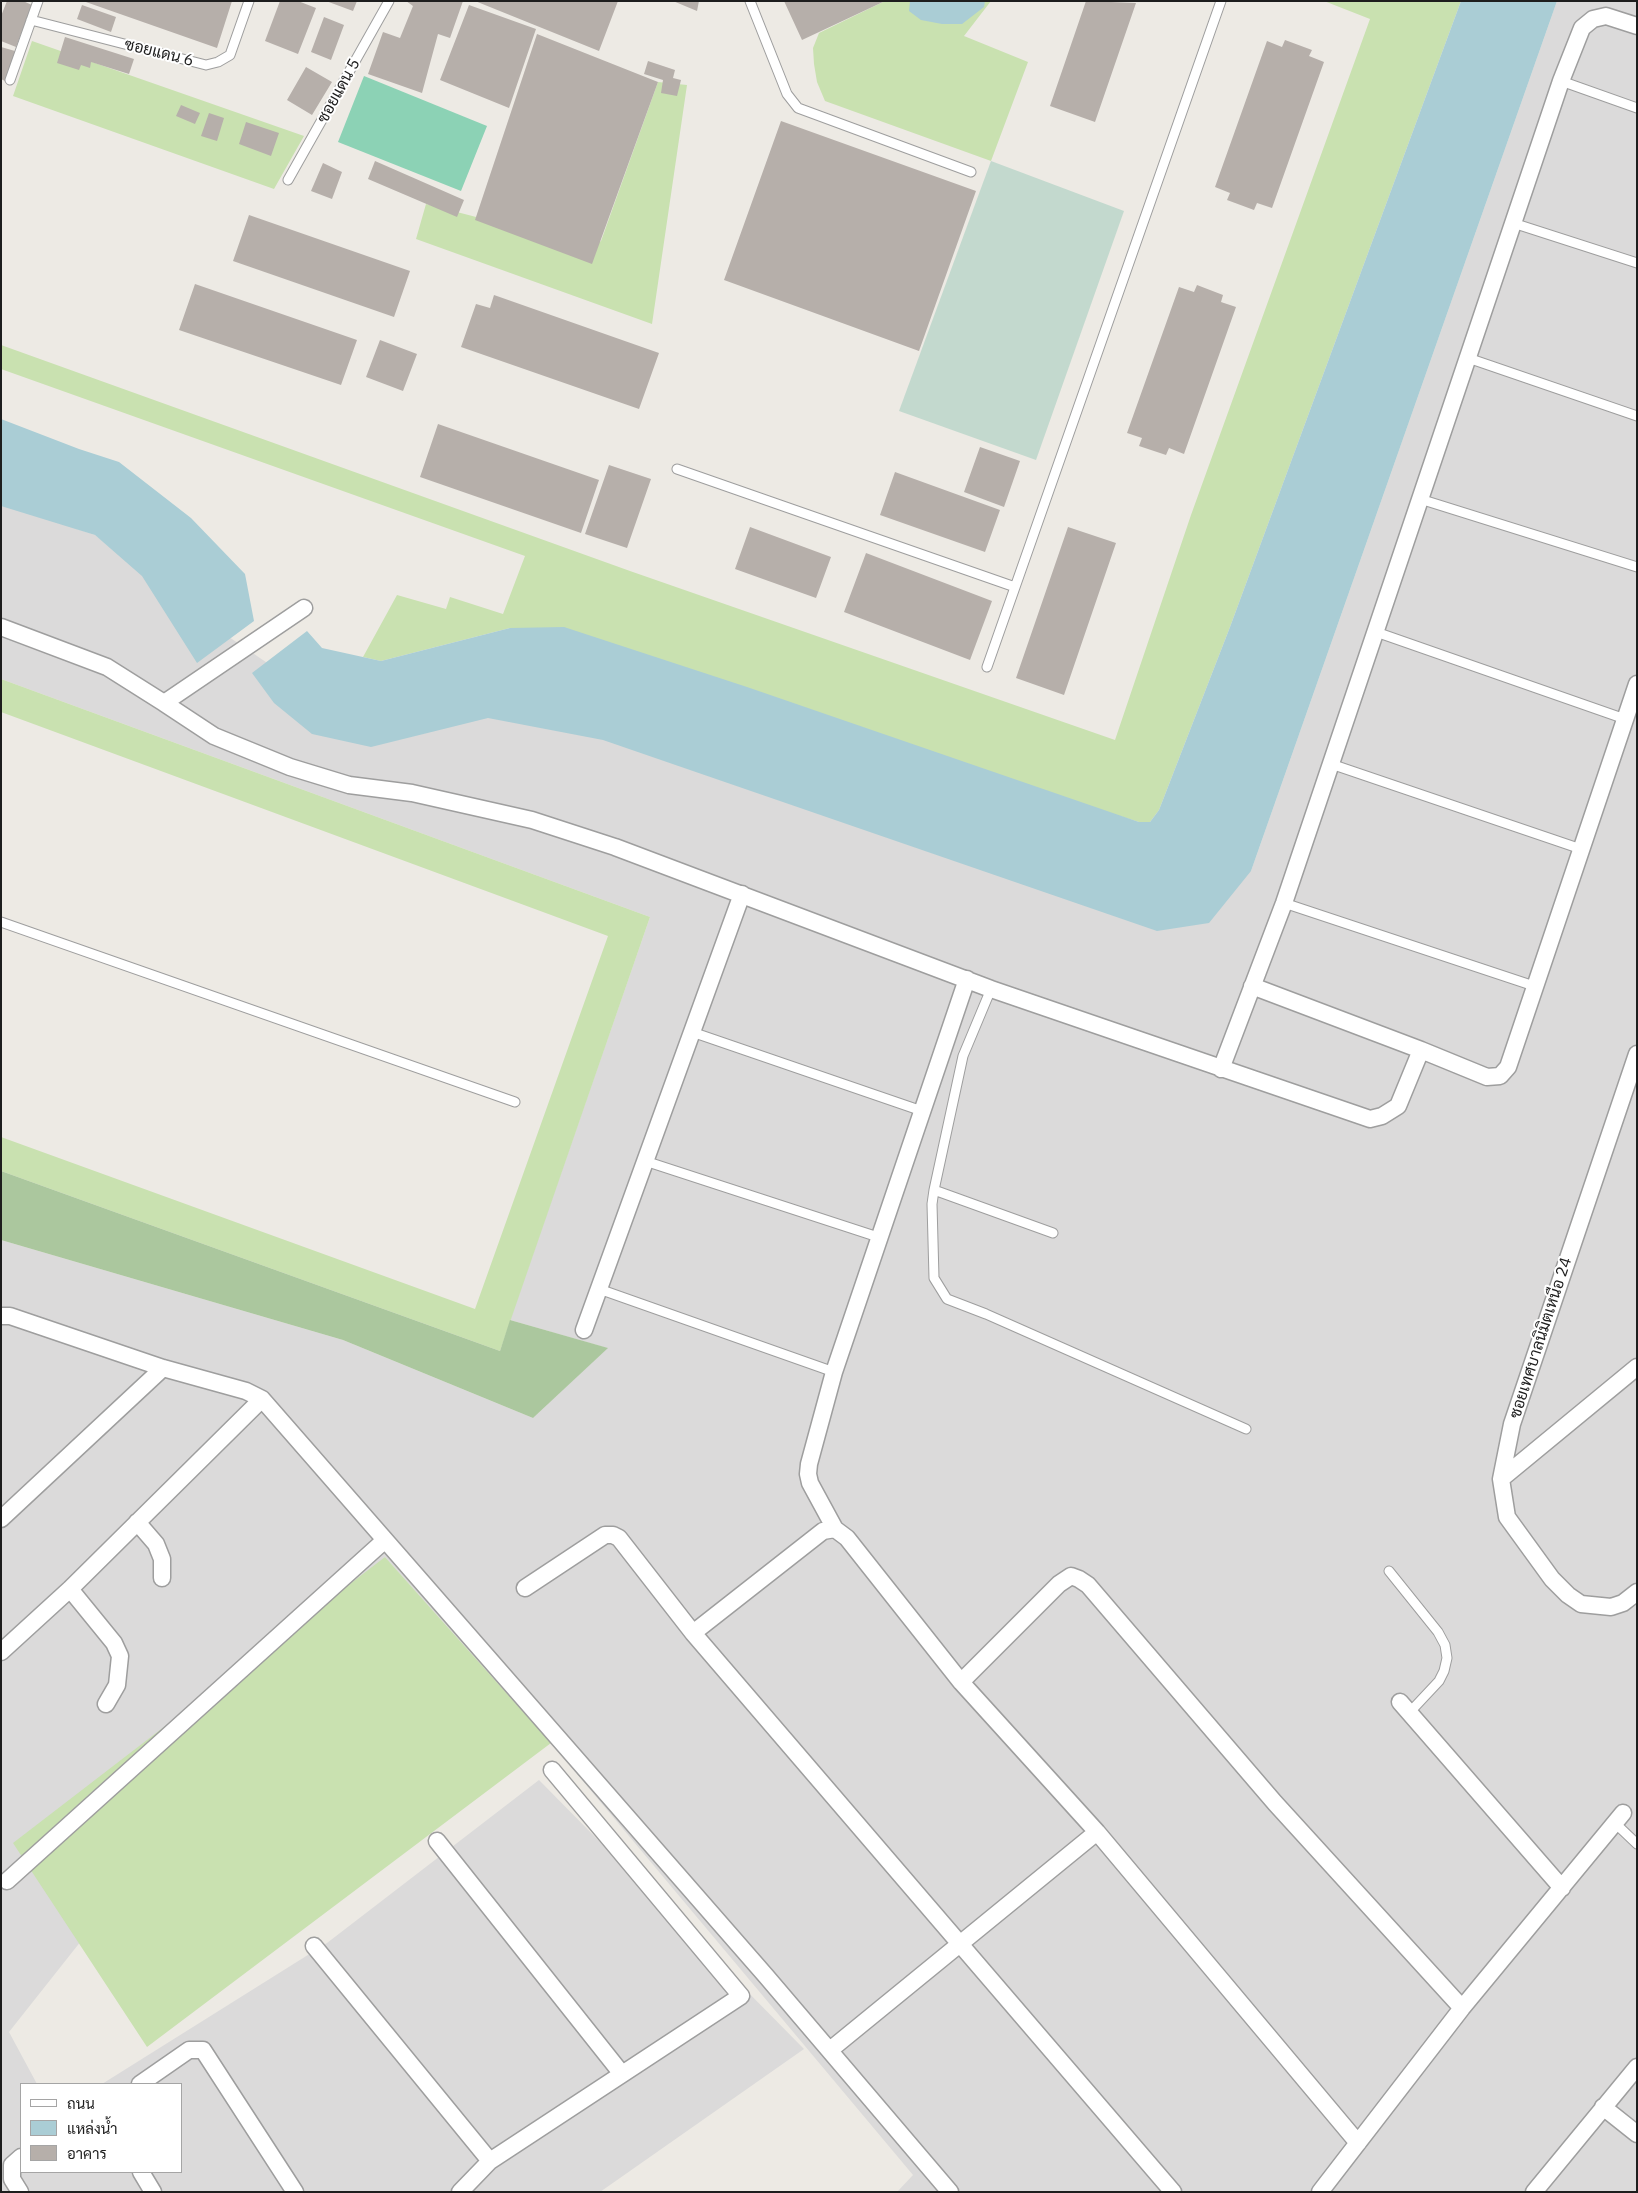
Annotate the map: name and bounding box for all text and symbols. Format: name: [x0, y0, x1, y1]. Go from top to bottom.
street label: ซอยแดน 6: [122, 35, 196, 71]
street label: ซอยแดน 5: [313, 55, 365, 127]
street label: ซอยเทศบาลนิมิตเหนือ 24: [1506, 1255, 1576, 1421]
legend: [20, 2083, 182, 2173]
text: ถนน: [67, 2094, 95, 2113]
text: แหล่งน้ำ: [67, 2119, 118, 2138]
text: อาคาร: [67, 2144, 107, 2163]

